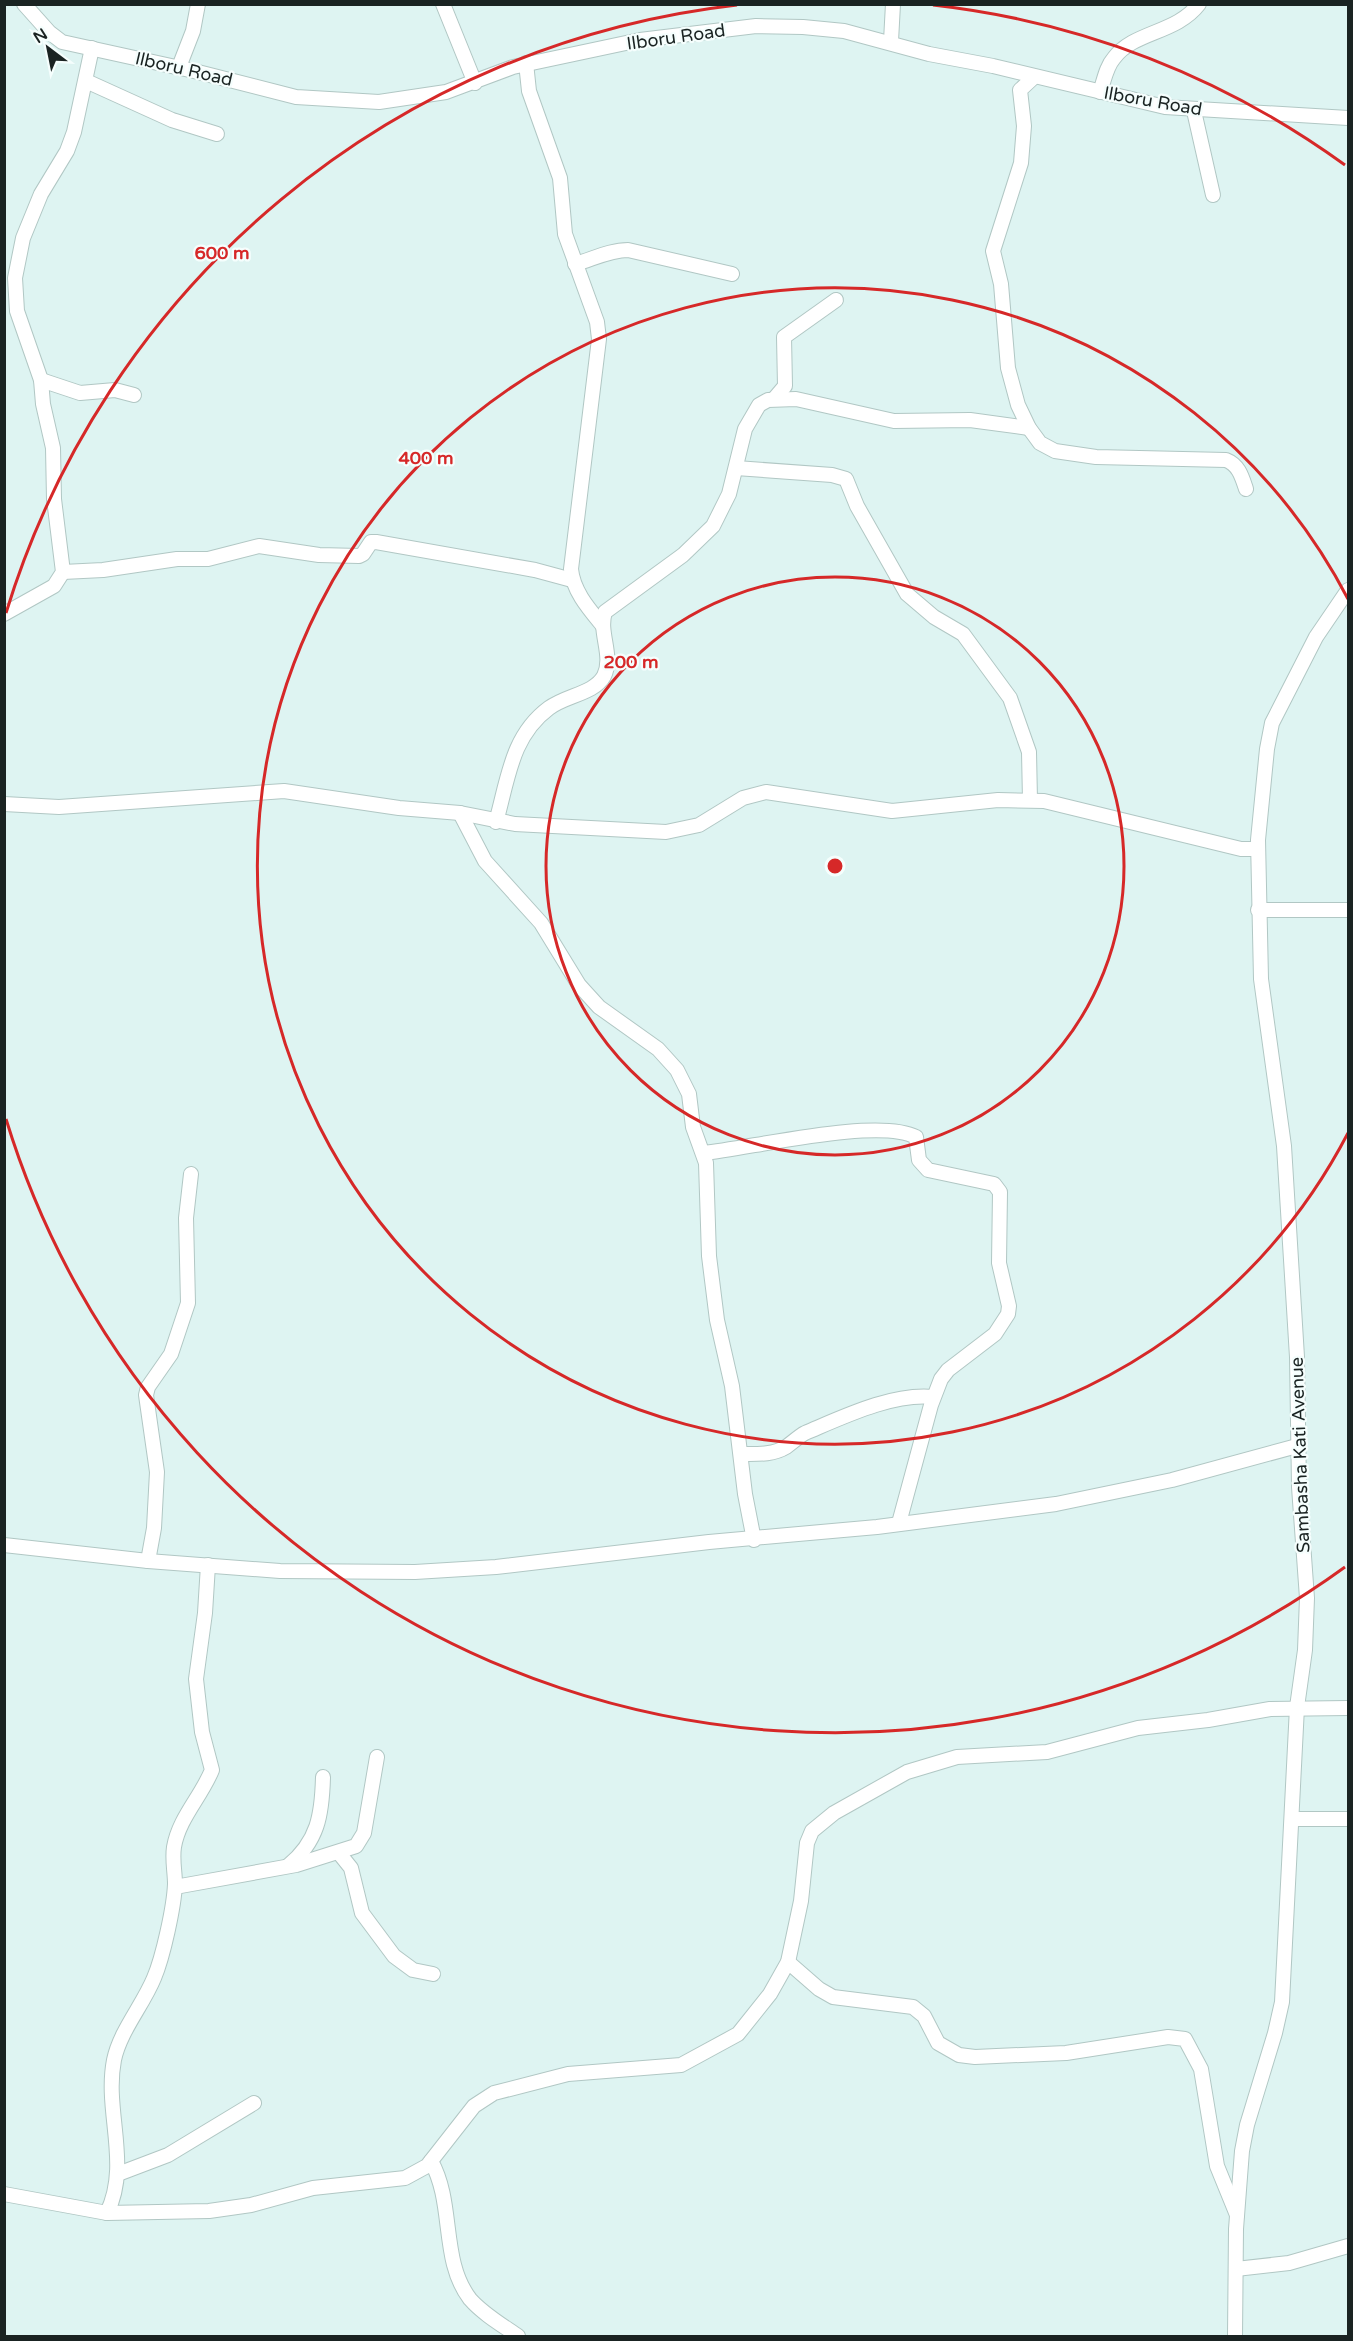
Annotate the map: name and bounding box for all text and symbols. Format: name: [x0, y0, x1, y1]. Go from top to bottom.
north arrow: [18, 18, 78, 78]
street label: Ilboru Road: [625, 19, 727, 55]
text: N: [30, 24, 51, 48]
street label: Ilboru Road: [133, 47, 235, 91]
street label: Ilboru Road: [1102, 82, 1204, 120]
text: 600 m: [194, 242, 250, 264]
text: 400 m: [398, 447, 454, 469]
text: 200 m: [603, 651, 659, 673]
centre of rings: [825, 856, 845, 876]
street label: Sambasha Kati Avenue: [1286, 1357, 1314, 1553]

